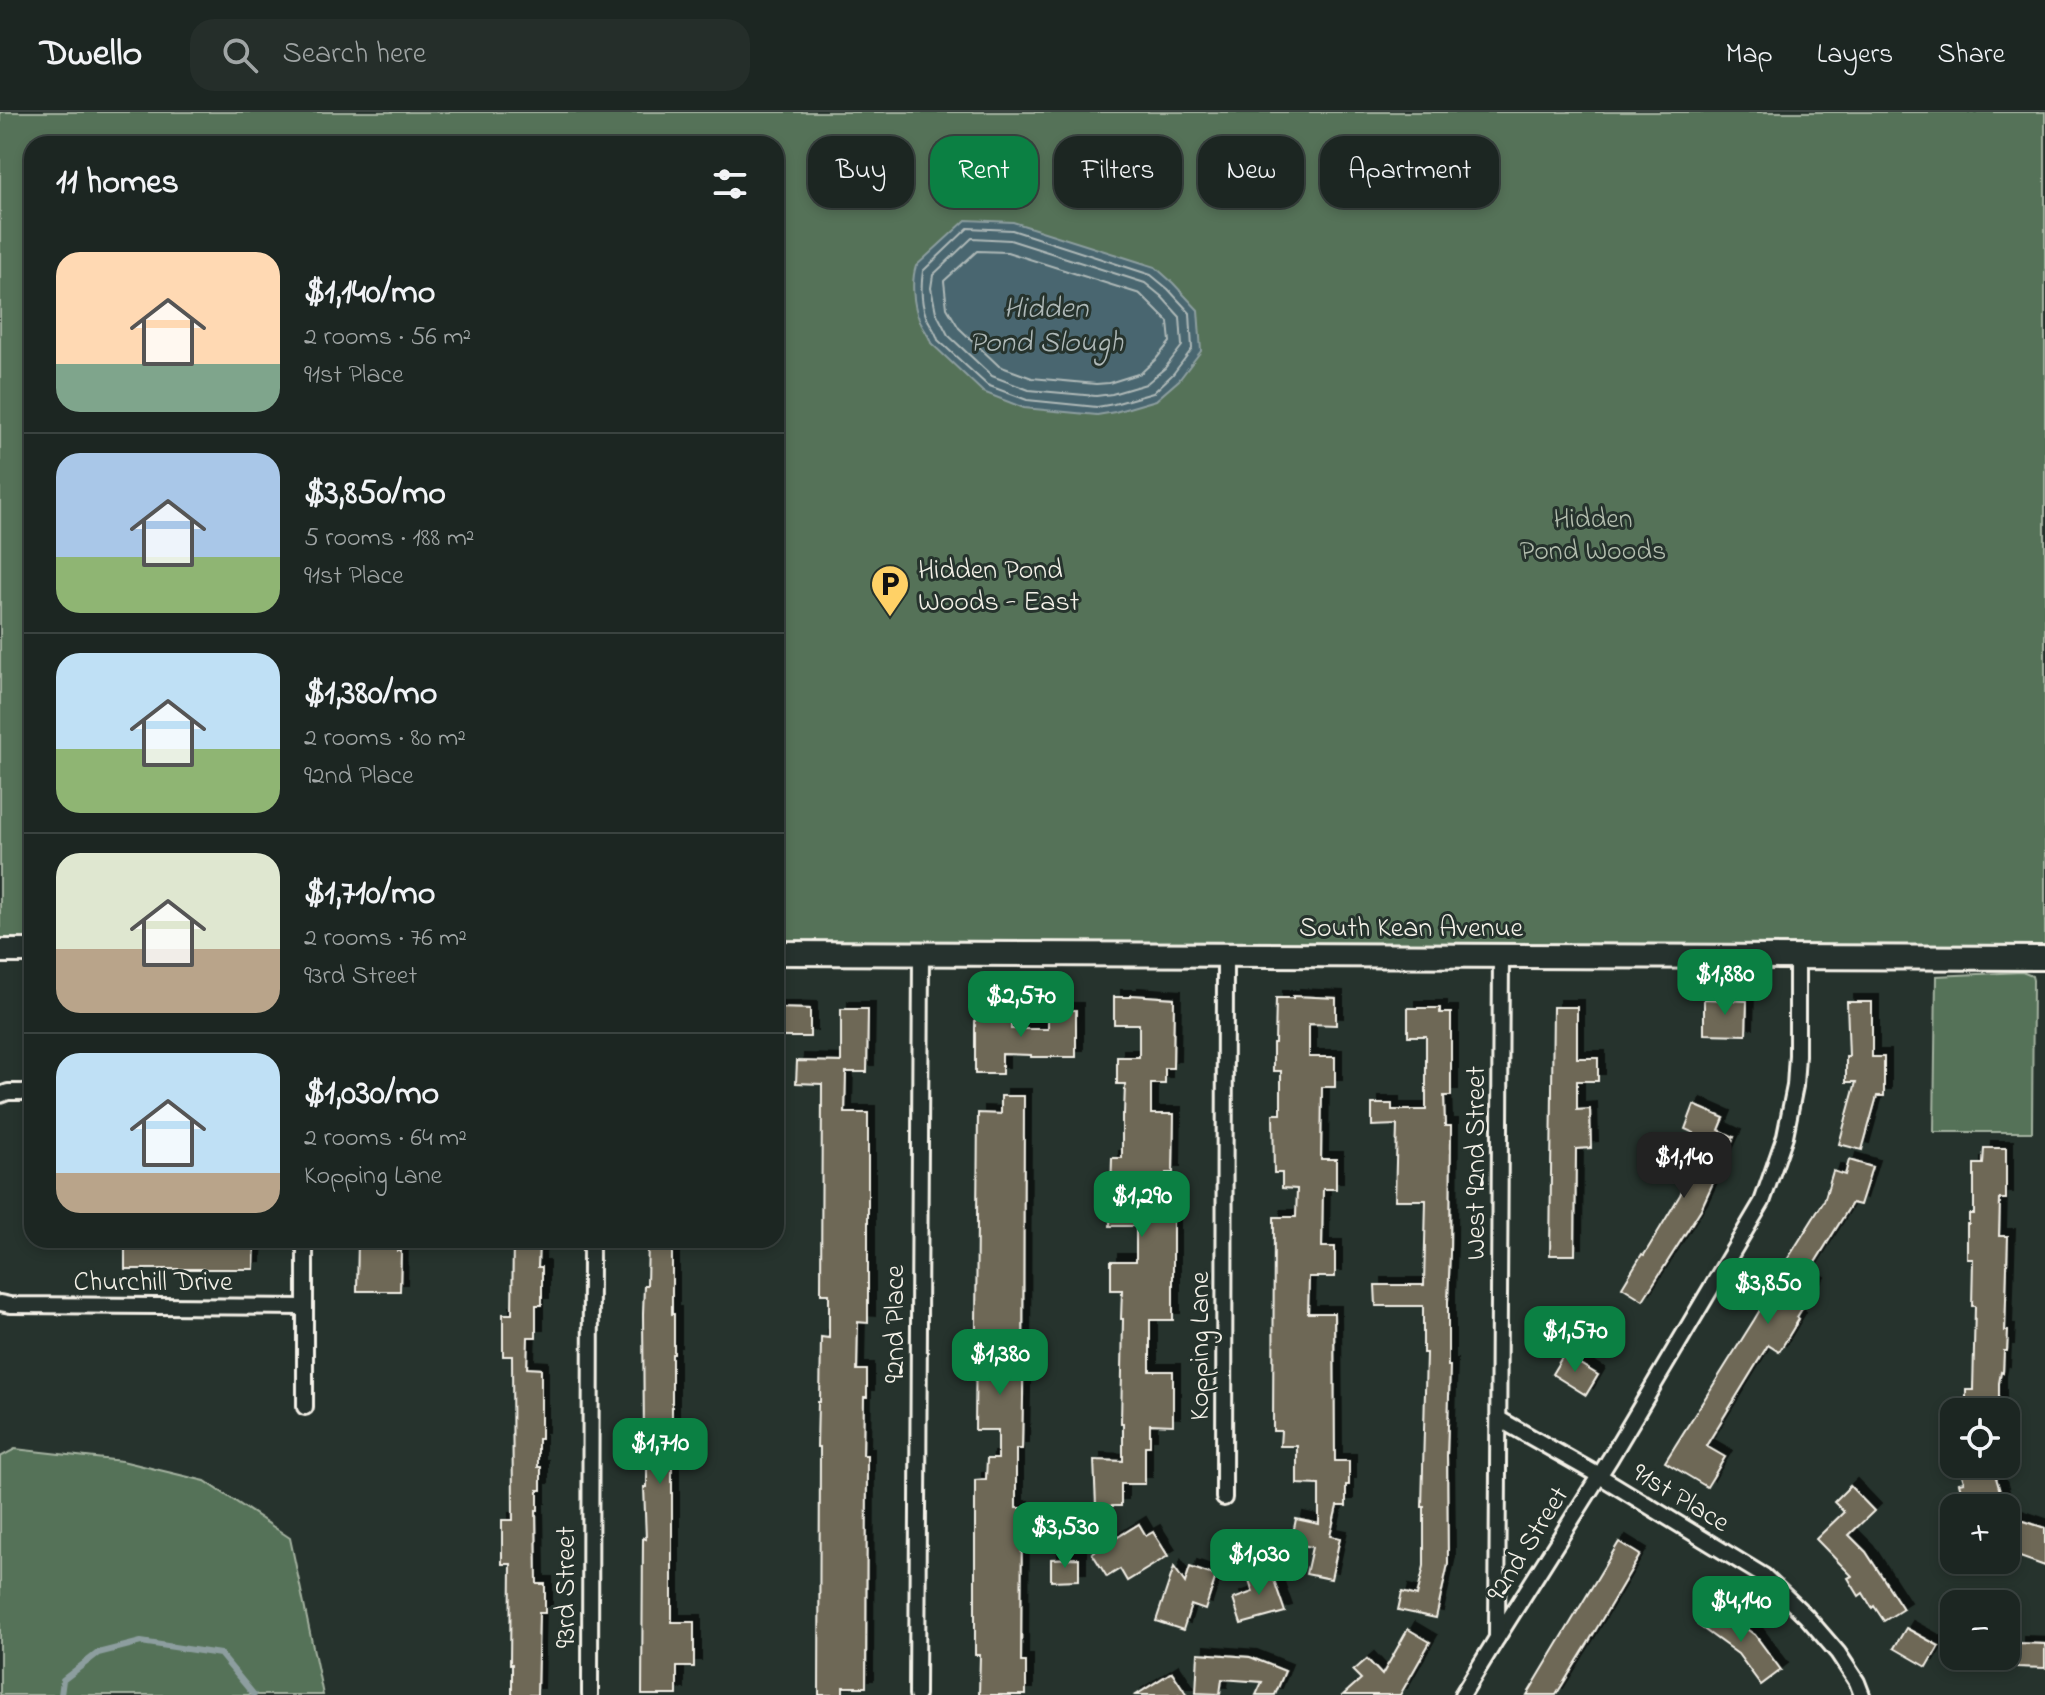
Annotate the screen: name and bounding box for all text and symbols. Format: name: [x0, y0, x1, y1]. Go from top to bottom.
search box: [190, 19, 750, 91]
text: Dwello: [40, 27, 142, 83]
icon: search: [218, 33, 262, 77]
text: Search here: [282, 33, 426, 77]
text: Map: [1725, 35, 1773, 76]
text: Layers: [1817, 35, 1893, 76]
text: Share: [1937, 35, 2005, 76]
chip: Buy: [808, 136, 914, 208]
chip: Rent: [930, 136, 1038, 208]
chip: Filters: [1054, 136, 1182, 208]
chip: New: [1198, 136, 1304, 208]
chip: Apartment: [1320, 136, 1499, 208]
text: 11 homes: [56, 159, 179, 209]
icon: filters: [708, 162, 752, 206]
text: $1,140/mo: [304, 269, 435, 319]
icon: home: [120, 284, 216, 380]
water label: Hidden Pond Slough: [969, 288, 1124, 366]
text: 2 rooms · 56 m²: [304, 319, 471, 357]
text: 91st Place: [304, 357, 404, 395]
text: $3,850/mo: [304, 470, 446, 520]
icon: home: [120, 485, 216, 581]
park label: Hidden Pond Woods: [1520, 500, 1666, 573]
text: 5 rooms · 188 m²: [304, 520, 475, 558]
place label: Hidden Pond Woods - East: [918, 551, 1079, 624]
text: 91st Place: [304, 558, 404, 596]
parking icon: Hidden Pond Woods - East: [869, 563, 911, 618]
text: $1,380/mo: [304, 670, 437, 720]
icon: home: [120, 685, 216, 781]
text: 2 rooms · 80 m²: [304, 720, 466, 758]
text: 92nd Place: [304, 758, 414, 796]
text: $1,710/mo: [304, 870, 435, 920]
icon: home: [120, 885, 216, 981]
street label: South Kean Avenue: [1299, 909, 1523, 950]
text: 2 rooms · 76 m²: [304, 920, 467, 958]
pin: $1,880: [1660, 949, 1790, 1017]
text: $1,880: [1695, 956, 1755, 994]
text: 93rd Street: [304, 958, 417, 996]
pin: $2,570: [956, 971, 1086, 1039]
text: $2,570: [986, 978, 1056, 1016]
street label: West 92nd Street: [1457, 1066, 1498, 1260]
text: $1,030/mo: [304, 1070, 439, 1120]
icon: home: [120, 1085, 216, 1181]
text: 2 rooms · 64 m²: [304, 1120, 467, 1158]
pin: $1,140: [1619, 1132, 1749, 1200]
text: $1,140: [1655, 1139, 1713, 1177]
text: Kopping Lane: [304, 1158, 442, 1196]
pin: $1,290: [1077, 1171, 1207, 1239]
text: $1,290: [1112, 1178, 1172, 1216]
pin: $3,850: [1703, 1258, 1833, 1326]
street label: Churchill Drive: [74, 1263, 233, 1304]
street label: 92nd Place: [876, 1264, 917, 1383]
text: $3,850: [1735, 1265, 1801, 1303]
street label: Kopping Lane: [1181, 1271, 1222, 1420]
pin: $1,570: [1510, 1306, 1640, 1374]
text: $1,570: [1542, 1313, 1608, 1351]
pin: $1,380: [935, 1329, 1065, 1397]
text: $1,380: [970, 1336, 1030, 1374]
map controls: [1940, 1398, 2020, 1670]
button: locate: [1940, 1398, 2020, 1478]
pin: $1,710: [595, 1418, 725, 1486]
text: $1,710: [631, 1425, 689, 1463]
street label: 91st Place: [1624, 1454, 1737, 1544]
street label: 92nd Street: [1477, 1479, 1581, 1611]
button: +: [1940, 1494, 2020, 1574]
pin: $3,530: [1000, 1502, 1130, 1570]
text: $3,530: [1031, 1509, 1099, 1547]
street label: 93rd Street: [547, 1526, 588, 1648]
pin: $1,030: [1194, 1529, 1324, 1597]
text: $1,030: [1228, 1536, 1290, 1574]
pin: $4,140: [1676, 1576, 1806, 1644]
text: $4,140: [1710, 1583, 1772, 1621]
button: −: [1940, 1590, 2020, 1670]

